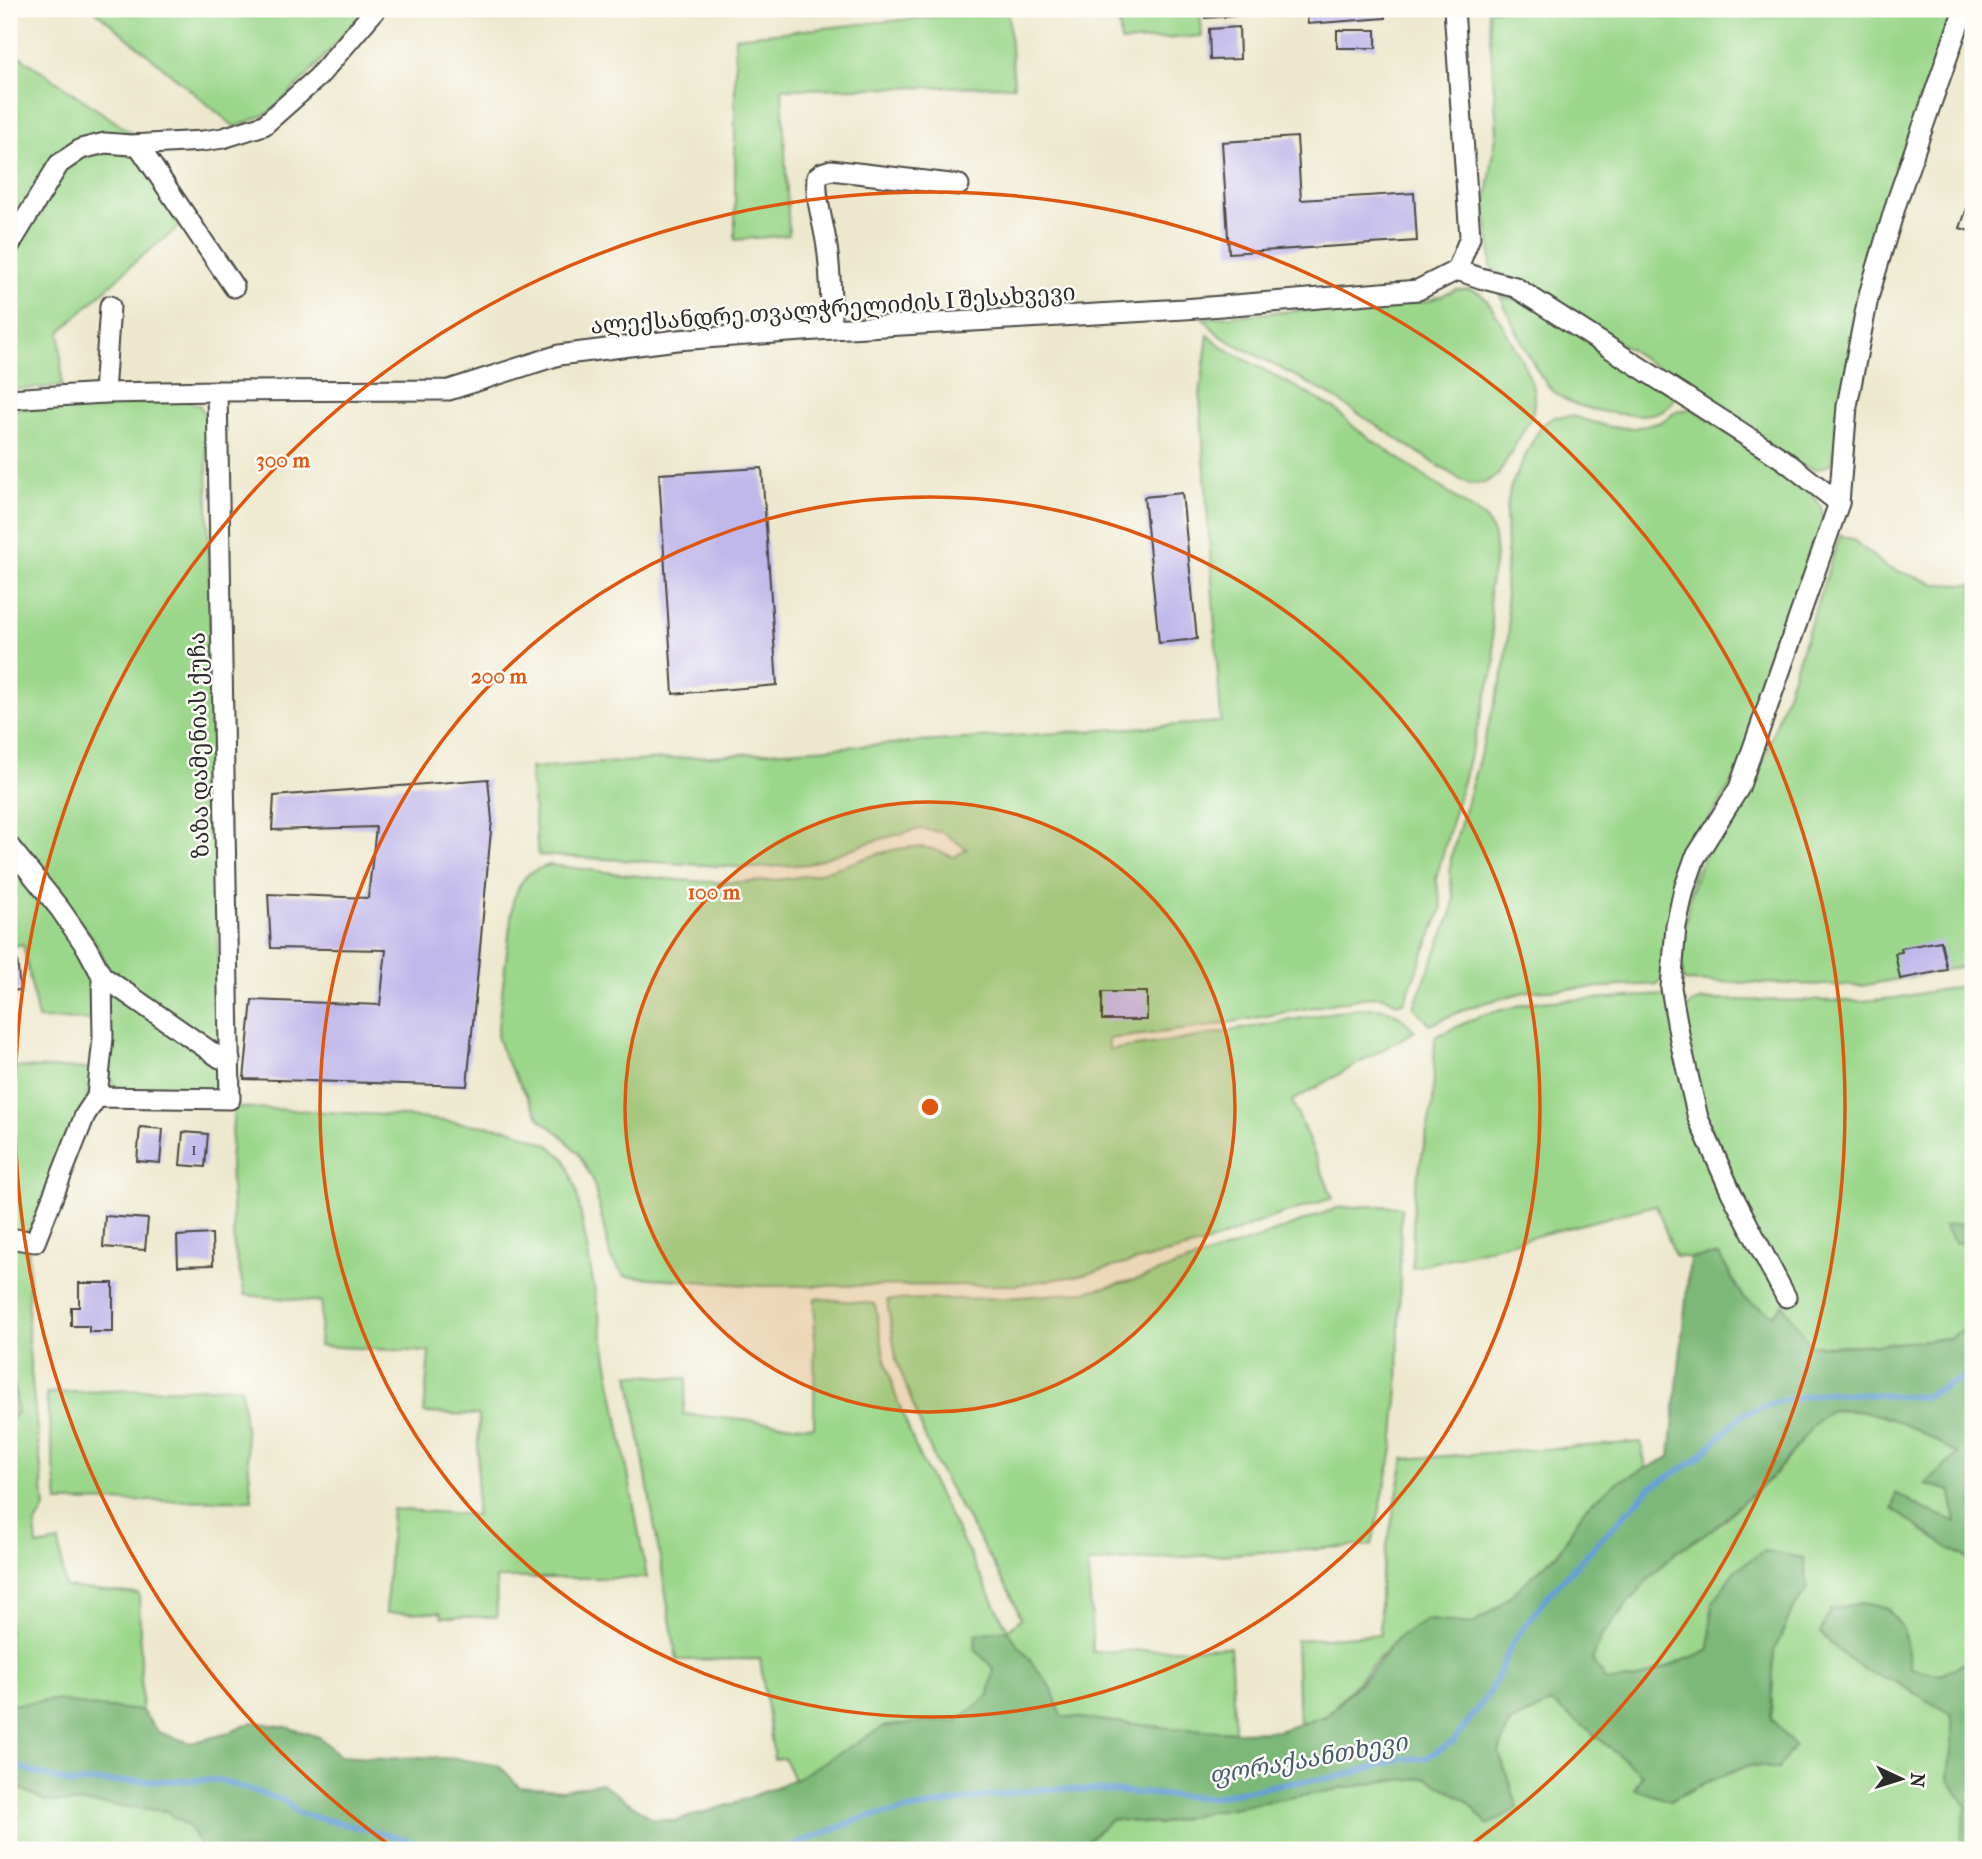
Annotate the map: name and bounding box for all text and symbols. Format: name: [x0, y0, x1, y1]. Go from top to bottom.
street label: ალექსანდრე თვალჭრელიძის I შესახვევი: [589, 279, 1077, 339]
text: 300 m: [256, 448, 310, 472]
street label: ზაზა დამენიას ქუჩა: [184, 632, 214, 858]
text: 200 m: [471, 664, 528, 688]
text: 100 m: [688, 880, 741, 904]
centre of rings: [918, 1095, 942, 1119]
house number: 1: [191, 1138, 197, 1160]
water label: ფორაქაანთხევი: [1207, 1728, 1411, 1791]
north arrow: [1867, 1744, 1937, 1814]
text: N: [1905, 1772, 1928, 1789]

